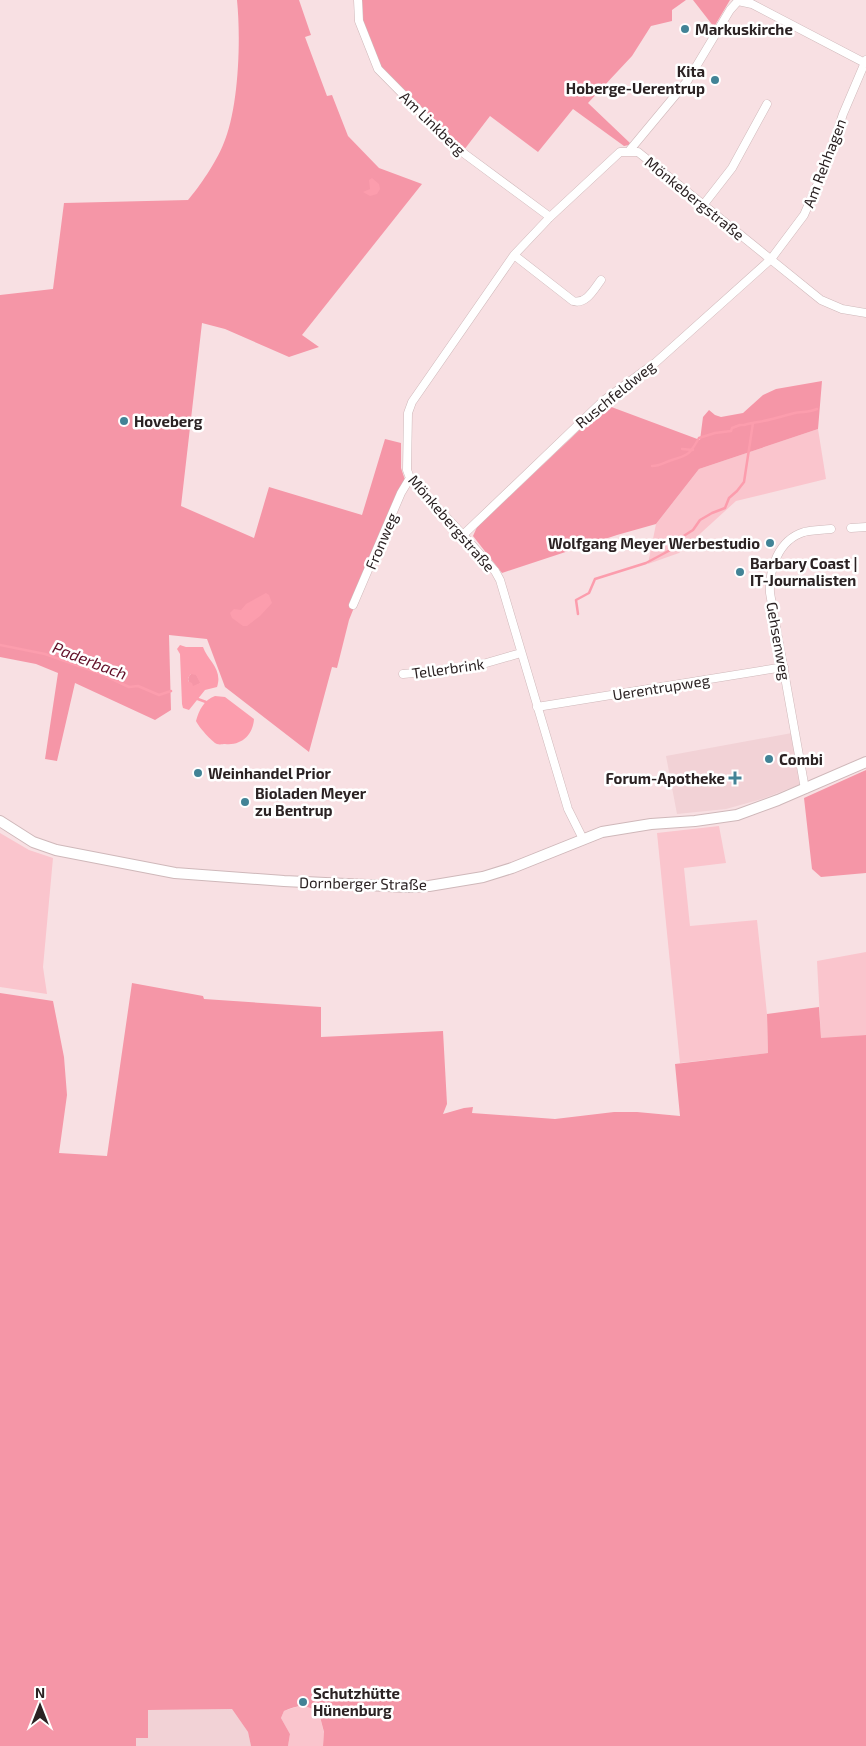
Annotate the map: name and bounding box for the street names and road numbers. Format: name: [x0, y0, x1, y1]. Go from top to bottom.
street label: Am Linkberg: [396, 87, 470, 159]
street label: Am Rehhagen: [799, 116, 849, 210]
street label: Mönkebergstraße: [642, 152, 748, 244]
street label: Ruschfeldweg: [572, 356, 659, 431]
street label: Mönkebergstraße: [405, 471, 499, 575]
street label: Fronweg: [361, 509, 401, 572]
street label: Gehsenweg: [763, 600, 795, 682]
street label: Tellerbrink: [411, 654, 486, 682]
street label: Uerentrupweg: [611, 670, 712, 704]
street label: Dornberger Straße: [299, 873, 427, 893]

